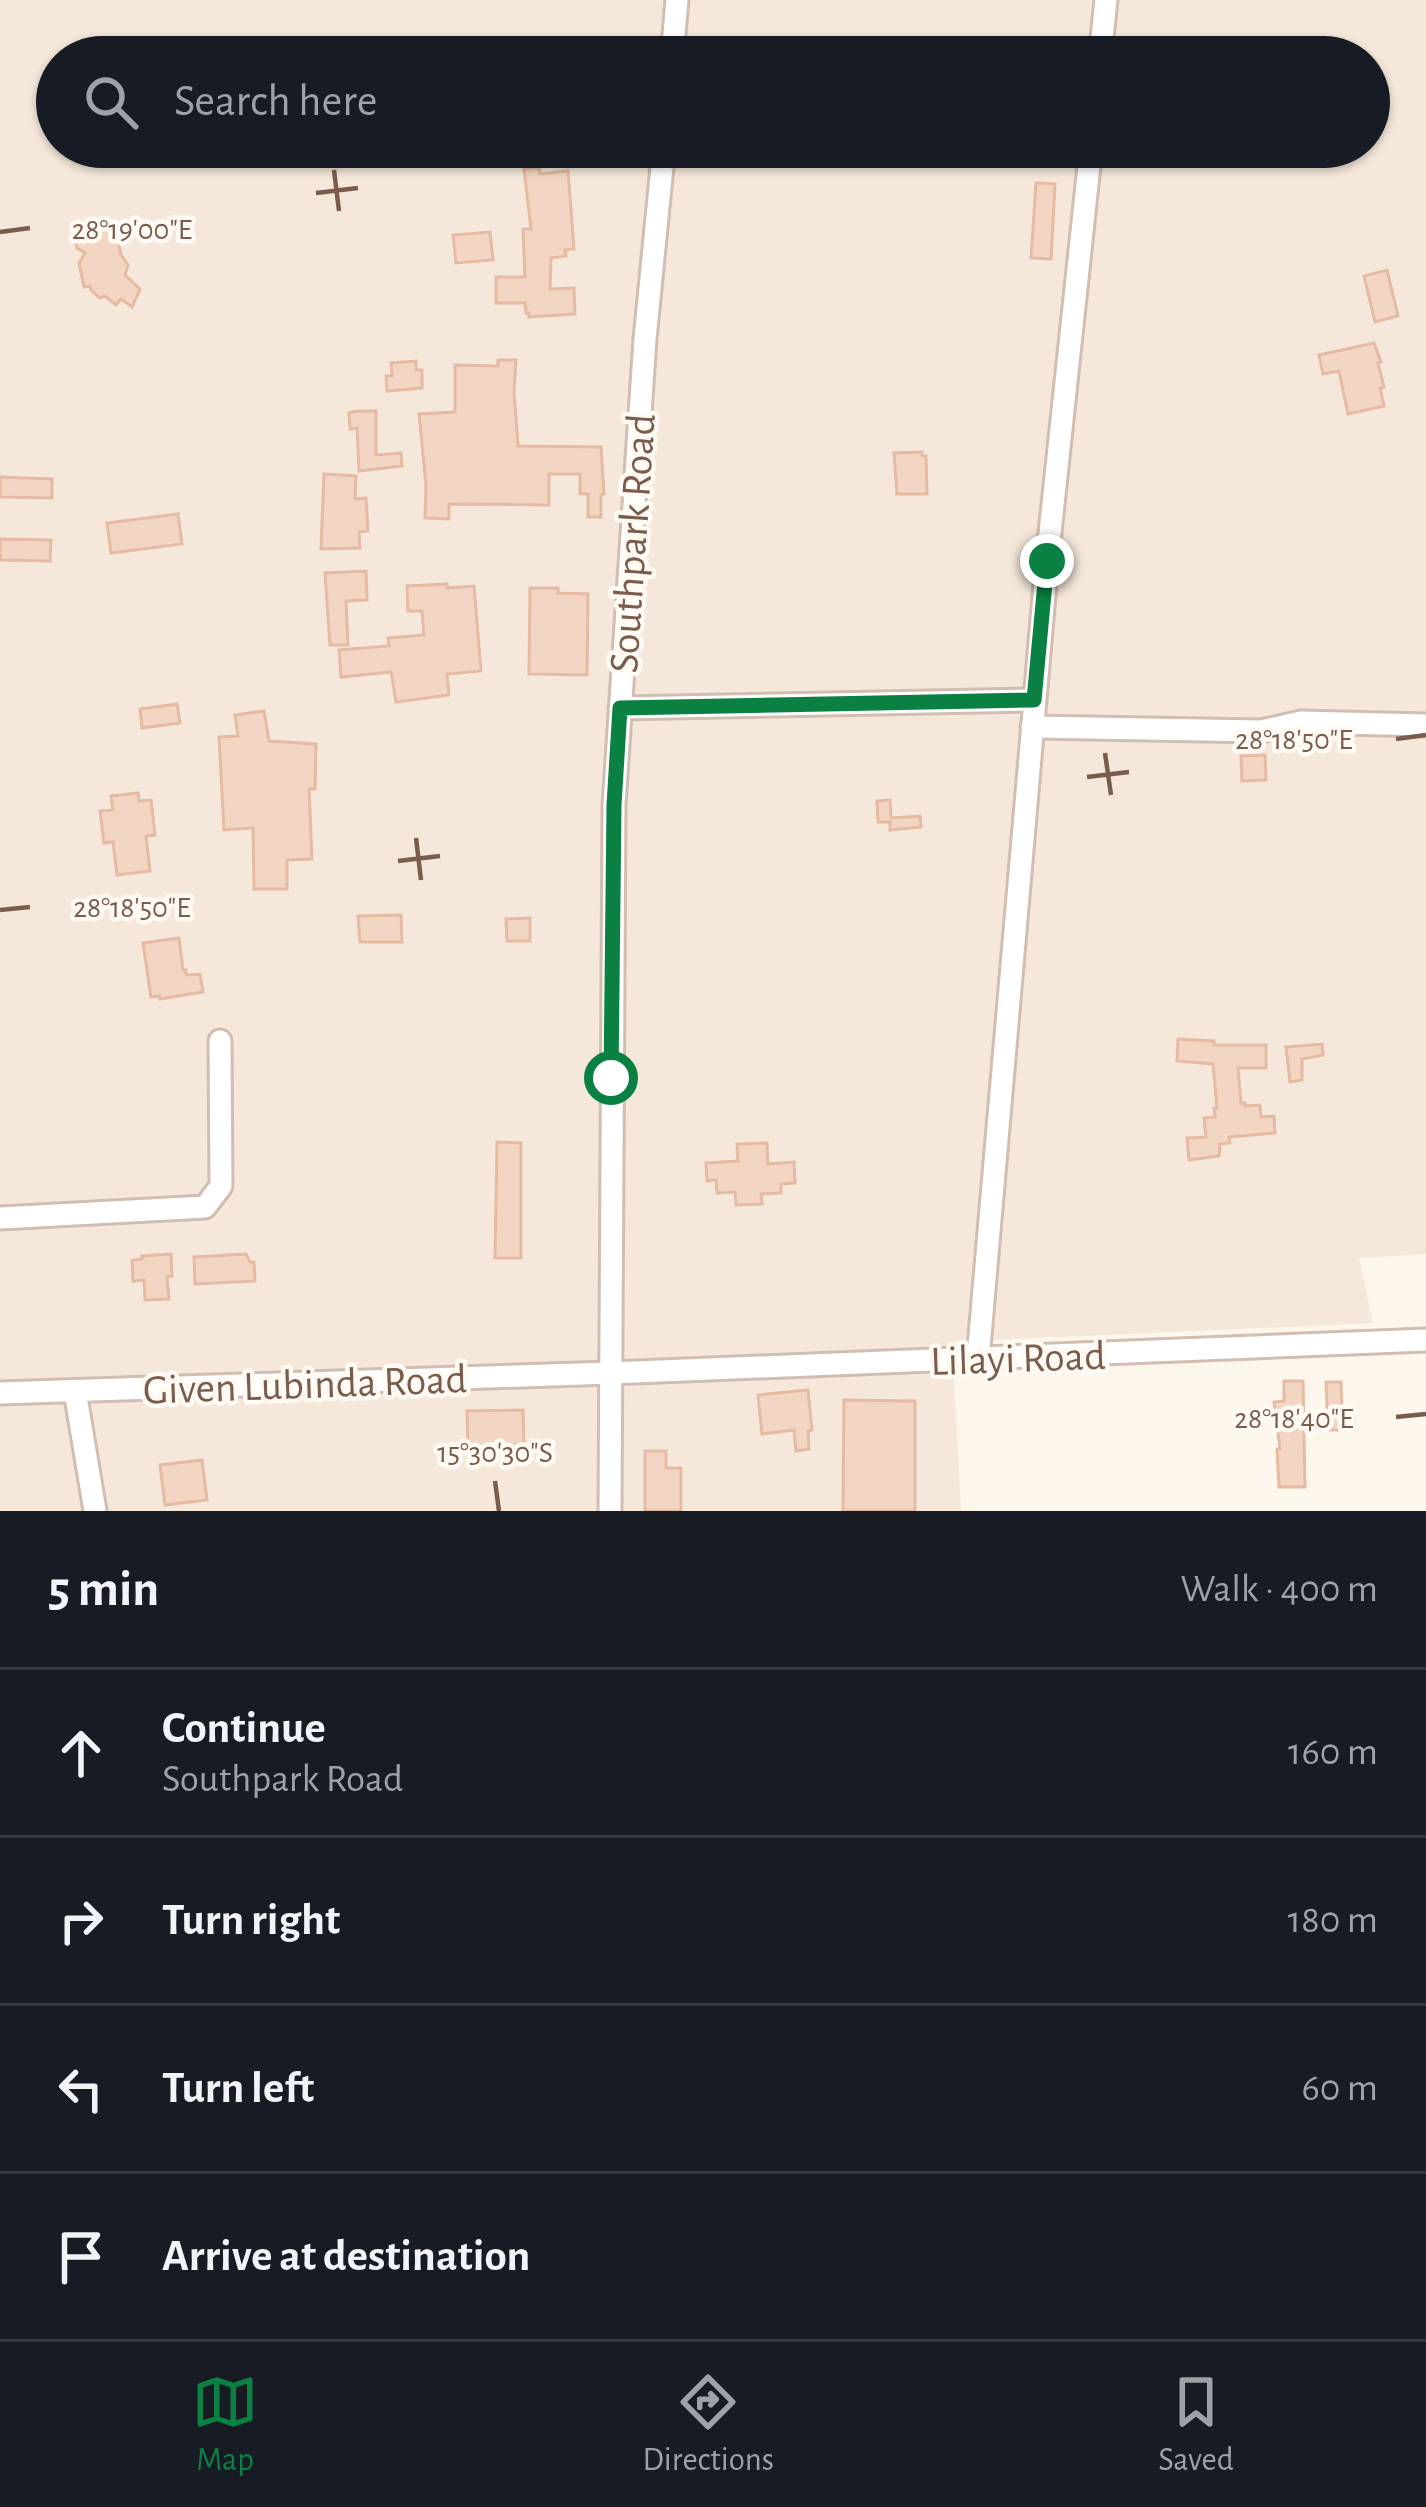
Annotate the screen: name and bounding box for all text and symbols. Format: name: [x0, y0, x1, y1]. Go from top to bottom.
search box: [36, 36, 1390, 168]
icon: search: [78, 69, 144, 135]
text: Search here: [174, 79, 377, 124]
text: 28°19'00"E: [72, 215, 192, 245]
street label: Southpark Road: [603, 412, 663, 674]
route end: [1020, 534, 1074, 588]
text: 28°18'50"E: [1235, 725, 1353, 755]
text: 28°18'50"E: [73, 893, 191, 923]
route start: [584, 1051, 638, 1105]
street label: Lilayi Road: [930, 1335, 1106, 1383]
street label: Given Lubinda Road: [142, 1358, 468, 1412]
text: 28°18'40"E: [1234, 1404, 1354, 1434]
text: 15°30'30"S: [437, 1438, 553, 1468]
text: 5 min: [48, 1564, 159, 1615]
text: Walk · 400 m: [1180, 1570, 1378, 1609]
text: Continue: [162, 1706, 326, 1751]
icon: ahead: [48, 1720, 114, 1786]
text: 160 m: [1288, 1733, 1378, 1772]
text: Southpark Road: [162, 1760, 403, 1799]
icon: right: [48, 1888, 114, 1954]
text: Turn right: [162, 1898, 340, 1943]
text: 180 m: [1288, 1901, 1378, 1940]
icon: left: [48, 2056, 114, 2122]
text: Turn left: [162, 2066, 314, 2111]
text: 60 m: [1301, 2069, 1378, 2108]
icon: arrive: [48, 2224, 114, 2290]
text: Arrive at destination: [162, 2234, 530, 2279]
tab: Map: [192, 2369, 258, 2481]
tab: Directions: [642, 2369, 774, 2481]
tab: Saved: [1158, 2369, 1234, 2481]

